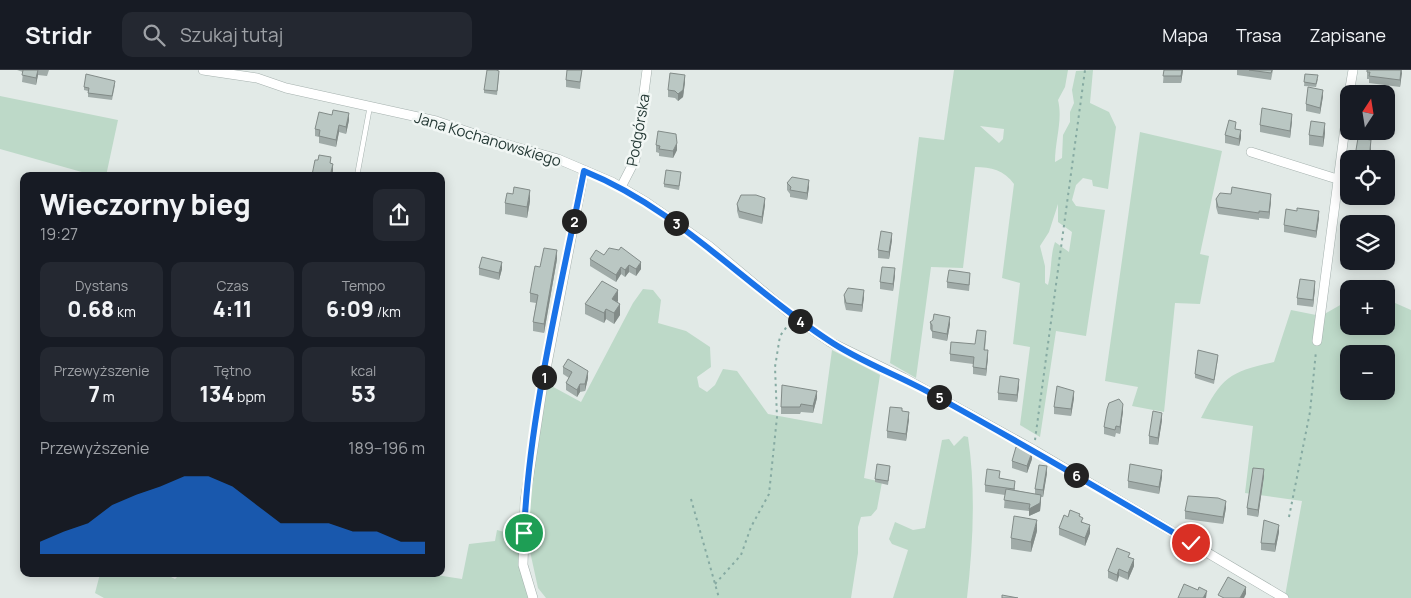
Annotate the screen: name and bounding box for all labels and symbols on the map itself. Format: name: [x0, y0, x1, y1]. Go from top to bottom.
north arrow: [1340, 85, 1395, 140]
street label: Podgórska: [621, 92, 655, 168]
street label: Jana Kochanowskiego: [412, 107, 564, 171]
pin: 2: [562, 208, 586, 234]
pin: 3: [664, 210, 688, 236]
pin: 4: [788, 308, 812, 334]
pin: 1: [532, 364, 556, 390]
pin: 5: [926, 384, 952, 410]
pin: 6: [1064, 462, 1088, 488]
pin: [503, 512, 545, 554]
pin: [1170, 522, 1212, 564]

